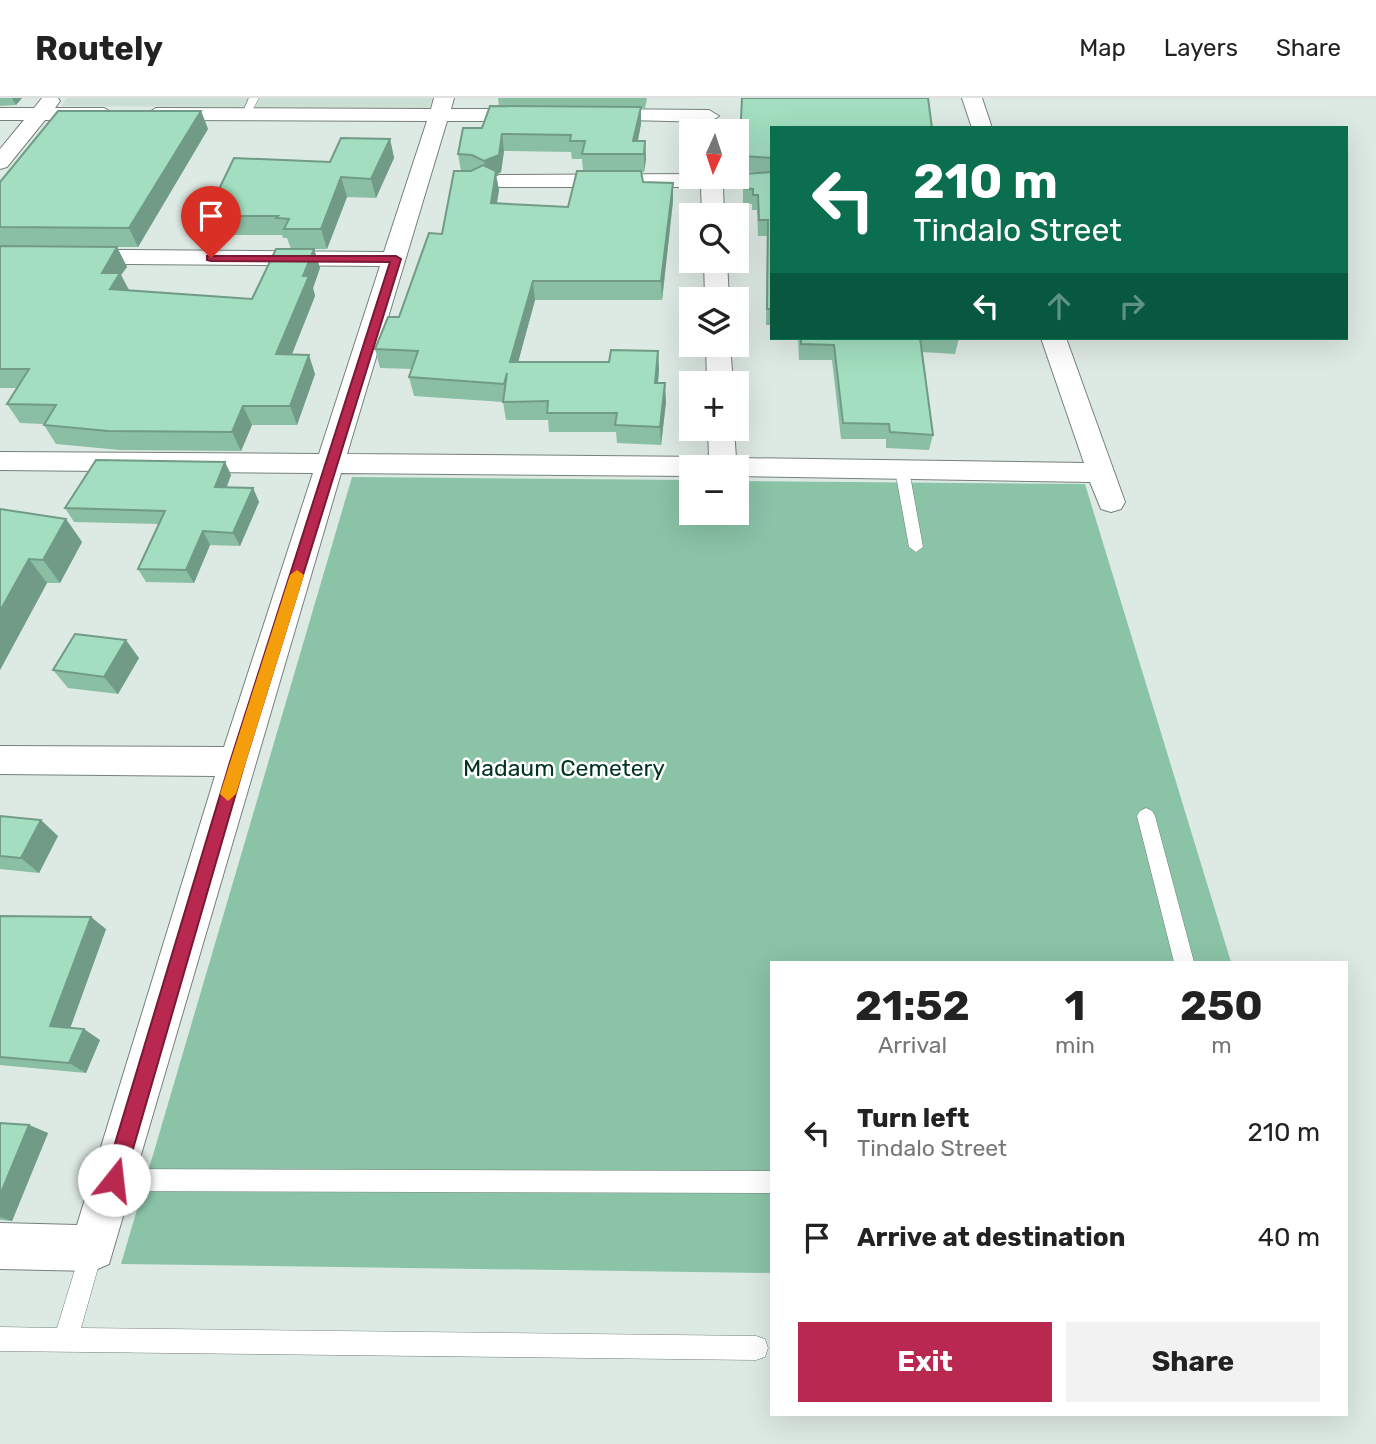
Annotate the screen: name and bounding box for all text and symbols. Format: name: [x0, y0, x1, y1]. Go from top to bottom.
text: Routely: [35, 29, 163, 68]
text: Map: [1079, 34, 1126, 62]
text: Layers: [1164, 34, 1238, 62]
text: Share: [1276, 34, 1341, 62]
north arrow: [679, 119, 749, 189]
map controls: [679, 119, 749, 525]
text: 210 m: [913, 152, 1058, 210]
icon: left: [798, 154, 889, 245]
pin: [181, 186, 241, 258]
icon: arrive: [192, 197, 230, 235]
button: search: [679, 203, 749, 273]
text: Tindalo Street: [913, 211, 1122, 249]
button: layers: [679, 287, 749, 357]
icon: left: [967, 287, 1005, 325]
icon: ahead: [1040, 287, 1078, 325]
icon: right: [1113, 287, 1151, 325]
button: +: [679, 371, 749, 441]
button: −: [679, 455, 749, 525]
park label: Madaum Cemetery: [463, 754, 665, 782]
text: 21:52: [855, 981, 970, 1031]
text: 1: [1064, 981, 1085, 1031]
text: 250: [1180, 981, 1263, 1031]
text: Arrival: [878, 1031, 947, 1059]
text: min: [1055, 1031, 1095, 1059]
text: m: [1211, 1031, 1232, 1059]
text: Turn left: [857, 1103, 969, 1134]
icon: left: [798, 1114, 836, 1152]
text: 210 m: [1248, 1117, 1320, 1148]
text: Tindalo Street: [857, 1134, 1007, 1162]
position arrow: [77, 1143, 151, 1217]
icon: arrive: [798, 1219, 836, 1257]
text: Arrive at destination: [857, 1222, 1125, 1253]
text: 40 m: [1258, 1222, 1320, 1253]
button: Exit: [798, 1322, 1052, 1402]
button: Share: [1066, 1322, 1320, 1402]

